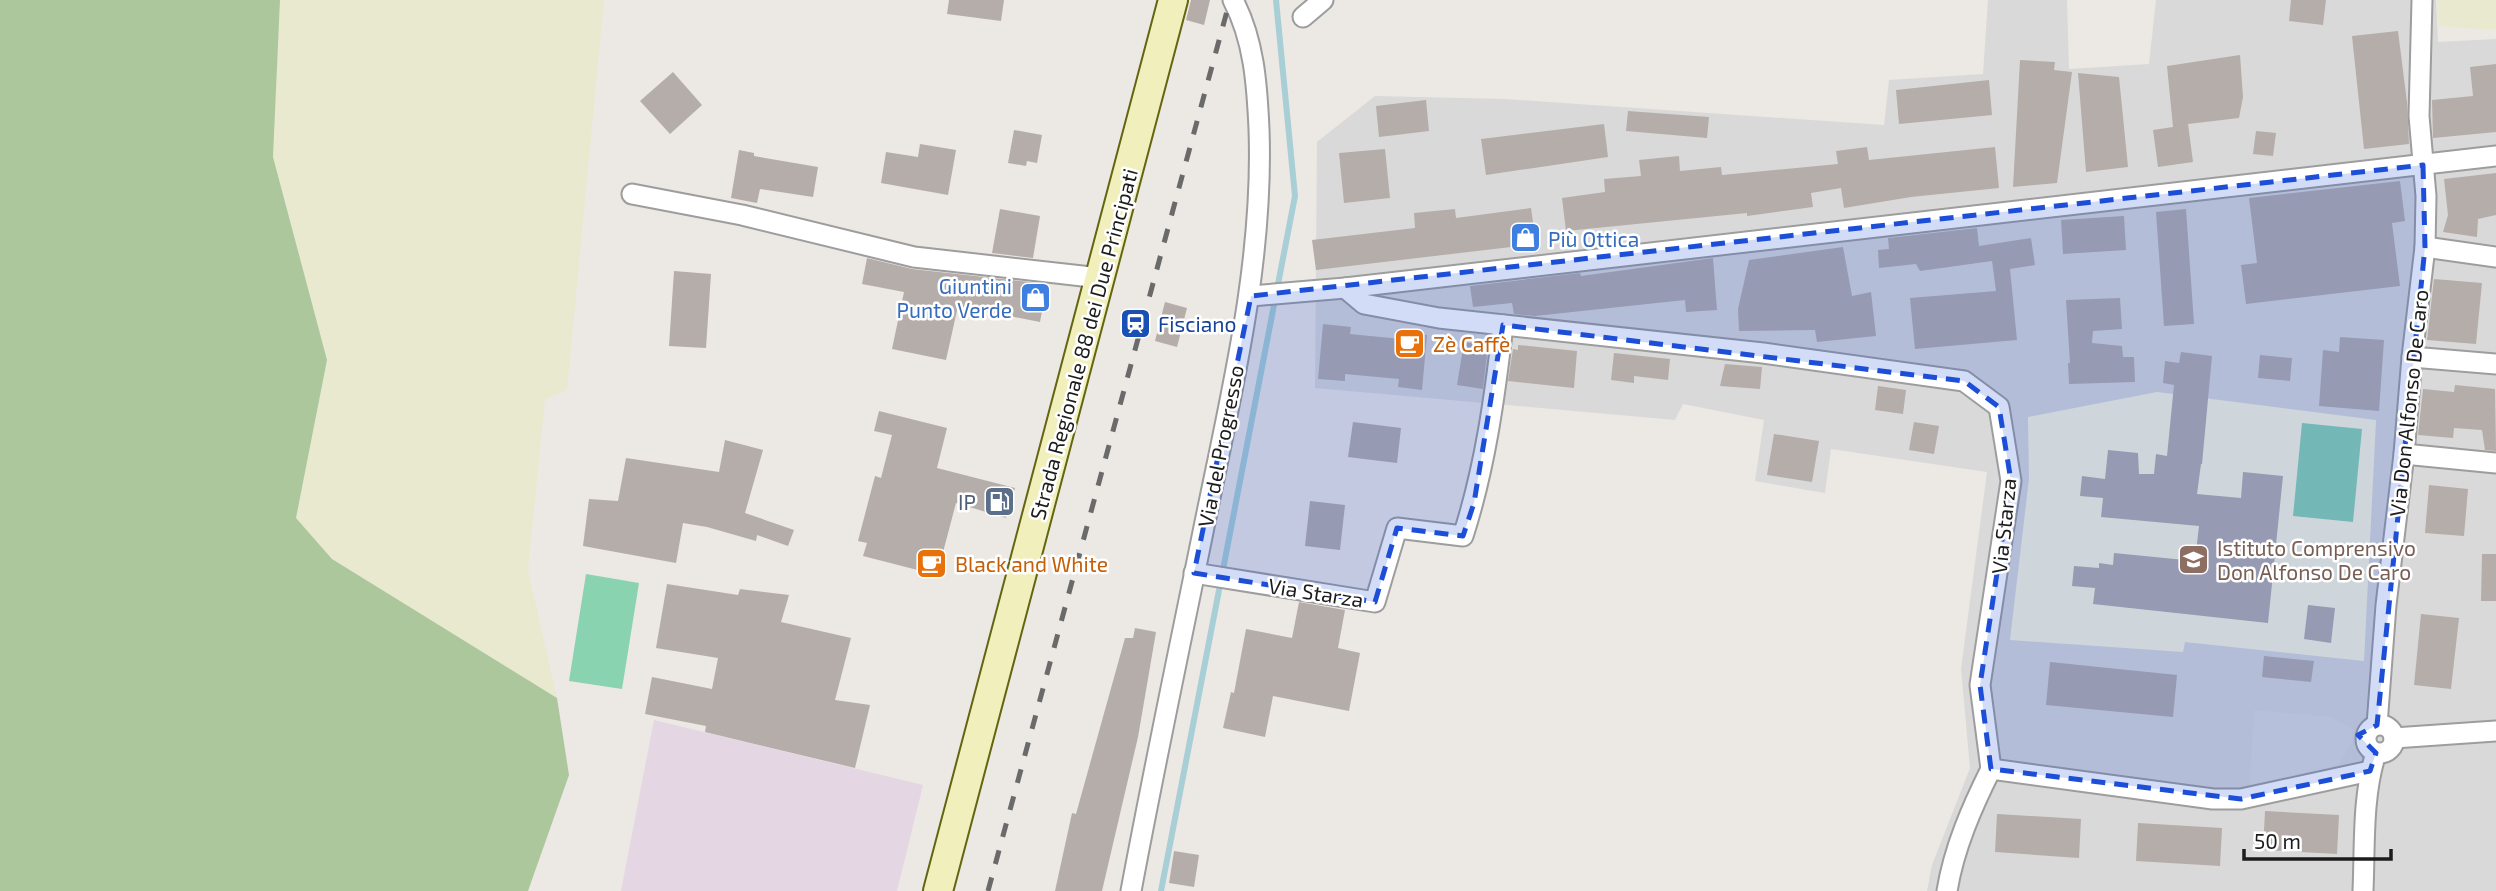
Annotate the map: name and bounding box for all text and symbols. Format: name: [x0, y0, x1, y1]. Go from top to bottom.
street label: Strada Regionale 88 dei Due Principati: [1024, 166, 1142, 522]
shop icon: Più Ottica: [1508, 221, 1542, 255]
place label: Più Ottica: [1548, 226, 1639, 251]
place label: Giuntini Punto Verde: [897, 273, 1012, 322]
shop icon: Giuntini Punto Verde: [1018, 280, 1052, 314]
street label: Via Don Alfonso De Caro: [2384, 288, 2432, 518]
station icon: Fisciano: [1118, 306, 1152, 340]
place label: Fisciano: [1158, 311, 1236, 336]
cafe icon: Zè Caffè: [1393, 326, 1427, 360]
place label: Zè Caffè: [1433, 331, 1510, 356]
street label: Via del Progresso: [1192, 363, 1248, 529]
street label: Via Starza: [1986, 477, 2020, 575]
fuel station icon: IP: [982, 484, 1016, 518]
place label: IP: [958, 489, 976, 514]
place label: Istituto Comprensivo Don Alfonso De Caro: [2217, 535, 2416, 584]
school or university icon: Istituto Comprensivo Don Alfonso De Caro: [2177, 542, 2211, 576]
cafe icon: Black and White: [915, 546, 949, 580]
place label: Black and White: [955, 551, 1108, 576]
street label: Via Starza: [1267, 572, 1365, 612]
scale bar: [2244, 818, 2391, 862]
text: 50 m: [2254, 828, 2301, 853]

